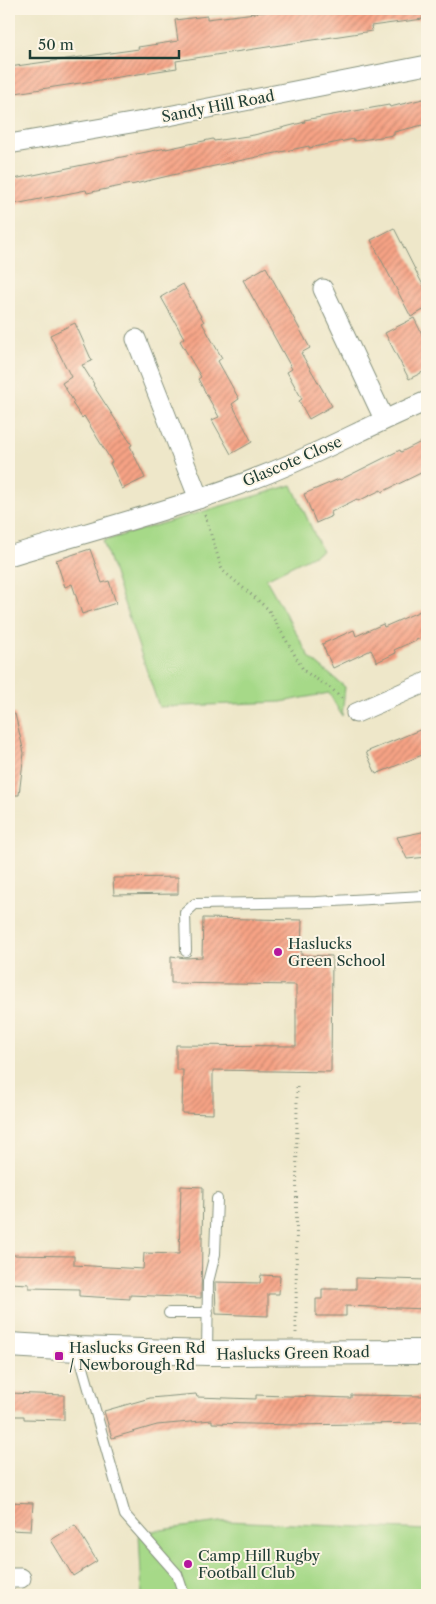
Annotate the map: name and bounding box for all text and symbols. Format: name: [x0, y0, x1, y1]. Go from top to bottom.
scale bar: [30, 28, 179, 60]
text: 50 m: [38, 35, 74, 54]
street label: Sandy Hill Road: [160, 86, 276, 126]
street label: Glascote Close: [240, 432, 344, 490]
place label: Haslucks Green School: [288, 934, 386, 970]
marker: Haslucks Green School: [272, 946, 284, 958]
place label: Haslucks Green Rd / Newborough Rd: [69, 1338, 205, 1374]
street label: Haslucks Green Road: [216, 1342, 370, 1364]
marker: Haslucks Green Rd / Newborough Rd: [53, 1350, 65, 1362]
place label: Camp Hill Rugby Football Club: [198, 1546, 321, 1582]
marker: Camp Hill Rugby Football Club: [182, 1558, 194, 1570]

